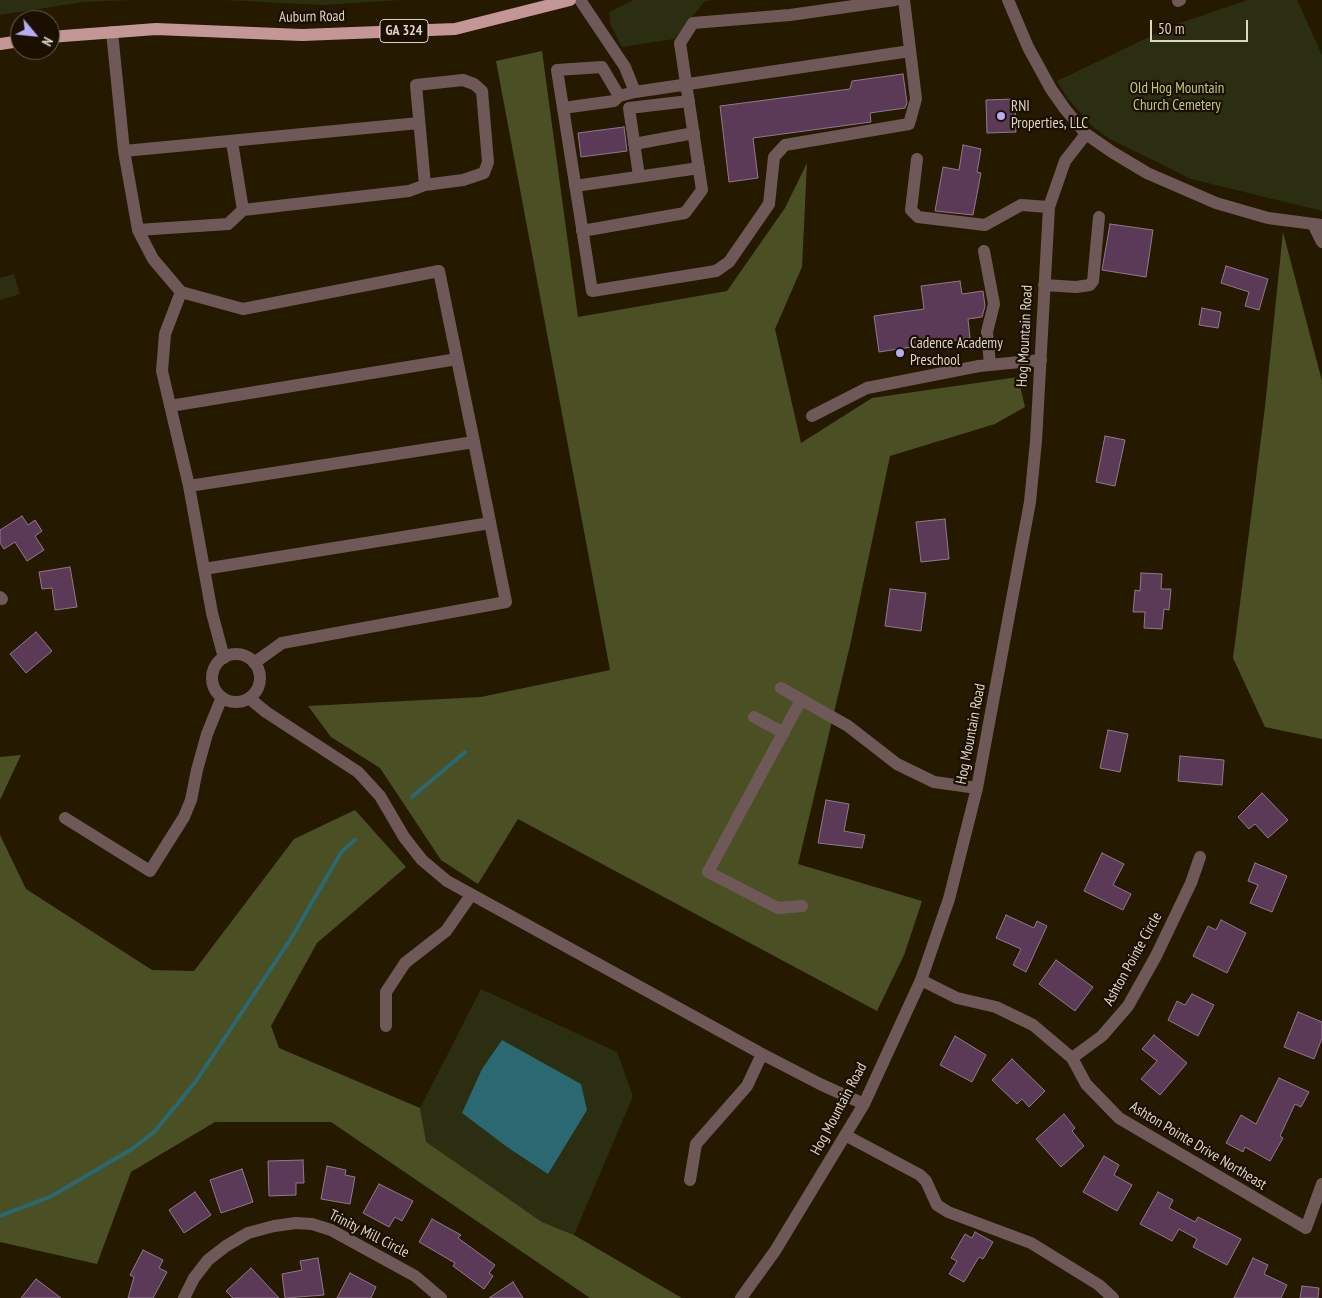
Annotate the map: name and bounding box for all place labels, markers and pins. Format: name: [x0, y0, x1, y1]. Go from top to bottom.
place label: RNI Properties, LLC: [1011, 98, 1088, 133]
marker: RNI Properties, LLC: [995, 110, 1007, 122]
place label: Cadence Academy Preschool: [910, 335, 1003, 370]
marker: Cadence Academy Preschool: [894, 347, 906, 359]

